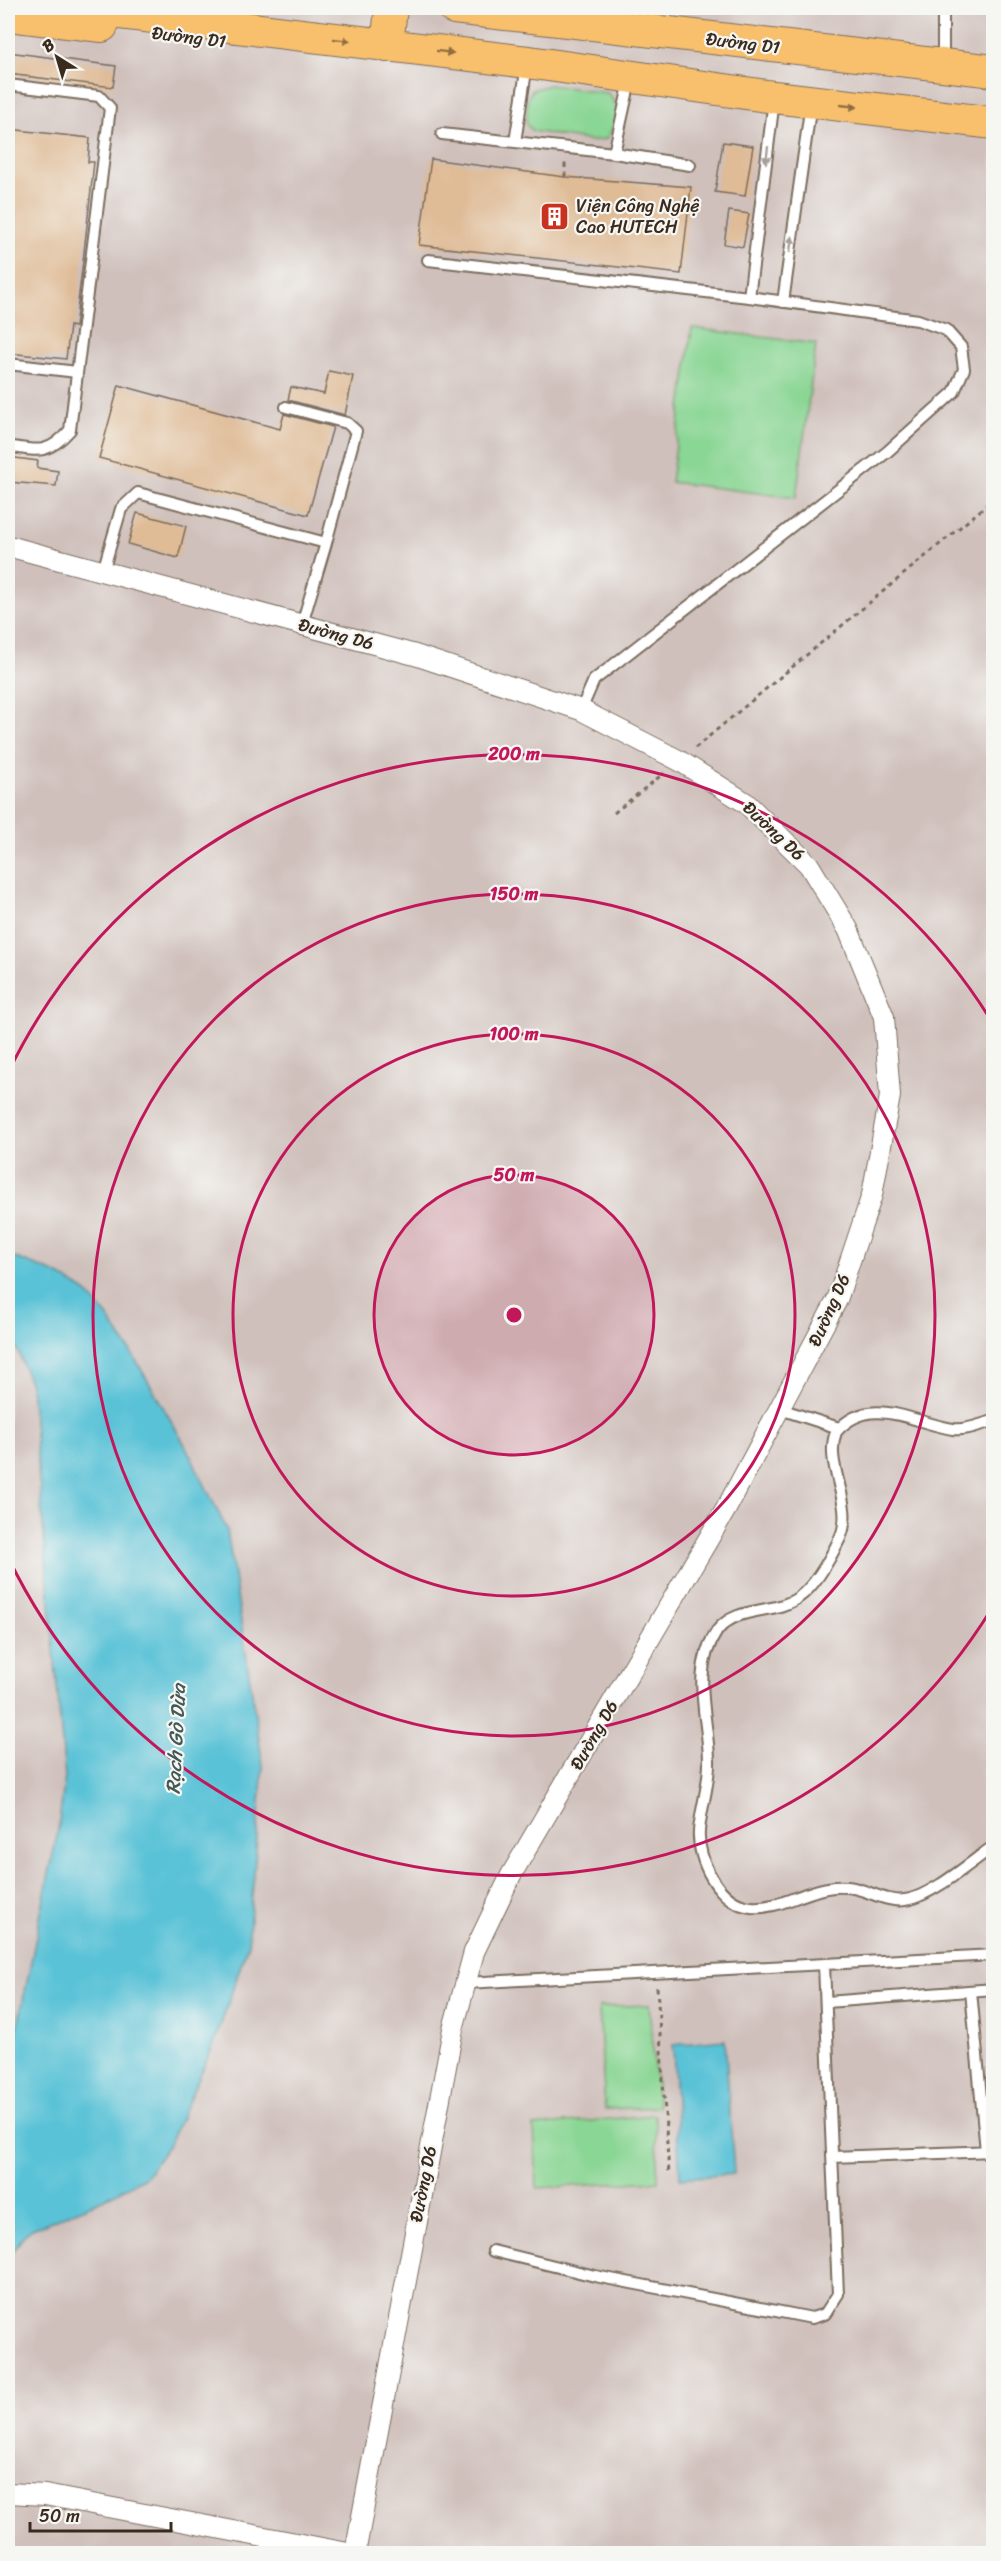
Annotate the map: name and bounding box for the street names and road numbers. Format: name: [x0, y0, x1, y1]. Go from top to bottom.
street label: Đường D1: [150, 17, 228, 57]
street label: Đường D1: [704, 23, 782, 63]
street label: Đường D6: [295, 609, 377, 659]
street label: Đường D6: [735, 793, 813, 869]
street label: Đường D6: [799, 1268, 859, 1352]
street label: Đường D6: [561, 1694, 627, 1776]
street label: Đường D6: [400, 2143, 446, 2225]

